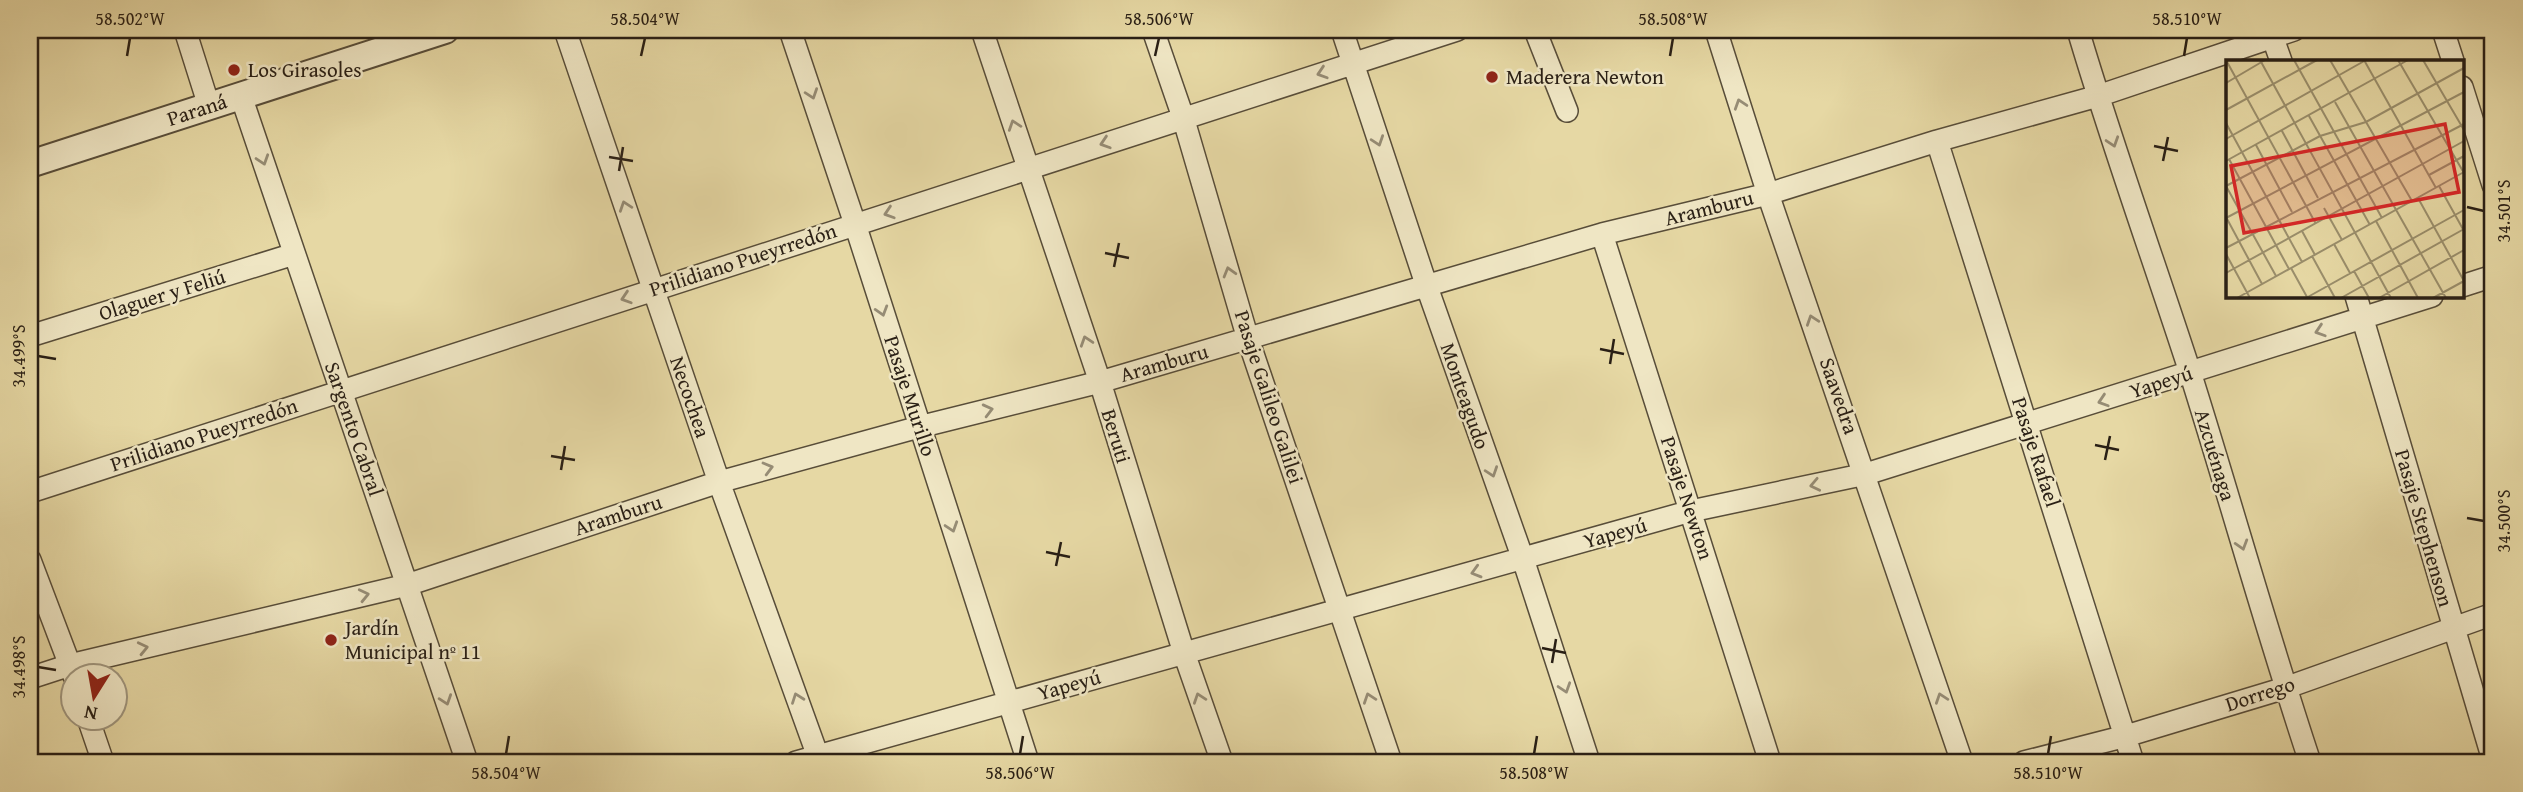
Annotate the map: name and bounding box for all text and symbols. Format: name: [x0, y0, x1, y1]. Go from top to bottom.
text: 58.502°W: [95, 5, 165, 32]
text: 58.504°W: [610, 5, 680, 32]
text: 58.506°W: [1124, 5, 1194, 32]
text: 58.508°W: [1638, 5, 1708, 32]
text: 58.510°W: [2152, 5, 2222, 32]
place label: Los Girasoles: [248, 54, 362, 85]
inset map: [2226, 60, 2464, 298]
place label: Maderera Newton: [1506, 61, 1664, 92]
marker: Los Girasoles: [226, 62, 242, 78]
one-way arrow: [1316, 65, 1328, 79]
marker: Maderera Newton: [1484, 69, 1500, 85]
street label: Paraná: [163, 85, 231, 134]
one-way arrow: [804, 88, 818, 100]
one-way arrow: [1733, 99, 1748, 111]
one-way arrow: [1008, 119, 1022, 131]
one-way arrow: [1100, 134, 1112, 149]
one-way arrow: [1370, 135, 1384, 147]
one-way arrow: [2105, 135, 2119, 147]
one-way arrow: [255, 154, 269, 166]
text: 34.501°S: [2490, 179, 2517, 242]
street label: Aramburu: [1661, 181, 1757, 234]
one-way arrow: [619, 200, 633, 212]
one-way arrow: [883, 204, 895, 219]
street label: Prilidiano Pueyrredón: [645, 215, 841, 304]
street label: Olaguer y Feliú: [95, 260, 230, 329]
one-way arrow: [1222, 266, 1237, 278]
one-way arrow: [620, 290, 632, 304]
one-way arrow: [874, 304, 889, 316]
street label: Pasaje Galileo Galilei: [1227, 306, 1312, 488]
one-way arrow: [1806, 314, 1820, 326]
one-way arrow: [2314, 323, 2326, 338]
text: 34.499°S: [5, 324, 32, 387]
street label: Pasaje Murillo: [876, 332, 945, 460]
one-way arrow: [1080, 335, 1094, 347]
street label: Aramburu: [1116, 335, 1212, 390]
street label: Monteagudo: [1433, 338, 1498, 453]
street label: Necochea: [662, 352, 719, 442]
street label: Saavedra: [1812, 353, 1867, 438]
street label: Yapeyú: [2125, 357, 2197, 406]
street label: Sargento Cabral: [317, 358, 392, 500]
street label: Prilidiano Pueyrredón: [106, 390, 302, 479]
one-way arrow: [2098, 392, 2110, 407]
street label: Pasaje Rafael: [2004, 393, 2069, 511]
one-way arrow: [982, 404, 994, 418]
street label: Beruti: [1094, 405, 1139, 467]
street label: Azcuénaga: [2187, 405, 2244, 505]
street label: Pasaje Newton: [1653, 432, 1722, 564]
street label: Pasaje Stephenson: [2387, 445, 2462, 611]
one-way arrow: [762, 462, 774, 476]
one-way arrow: [1484, 466, 1498, 478]
one-way arrow: [1809, 477, 1821, 492]
street label: Aramburu: [570, 486, 666, 543]
text: 34.500°S: [2490, 489, 2517, 552]
street label: Yapeyú: [1580, 509, 1651, 556]
one-way arrow: [944, 521, 958, 533]
one-way arrow: [2233, 539, 2248, 551]
one-way arrow: [1470, 564, 1482, 579]
one-way arrow: [358, 589, 370, 604]
place label: Jardín Municipal nº 11: [342, 612, 481, 667]
marker: Jardín Municipal nº 11: [323, 632, 339, 648]
text: 34.498°S: [5, 635, 32, 698]
one-way arrow: [137, 642, 149, 656]
street label: Yapeyú: [1034, 661, 1105, 708]
north arrow: [60, 662, 130, 732]
street label: Dorrego: [2221, 668, 2299, 719]
one-way arrow: [1557, 681, 1571, 693]
one-way arrow: [1193, 692, 1207, 704]
one-way arrow: [1363, 692, 1377, 704]
one-way arrow: [1935, 692, 1949, 704]
one-way arrow: [791, 693, 805, 705]
one-way arrow: [438, 694, 452, 706]
text: N: [82, 699, 100, 729]
text: 58.504°W: [471, 759, 541, 786]
text: 58.506°W: [985, 759, 1055, 786]
text: 58.508°W: [1499, 759, 1569, 786]
text: 58.510°W: [2013, 759, 2083, 786]

